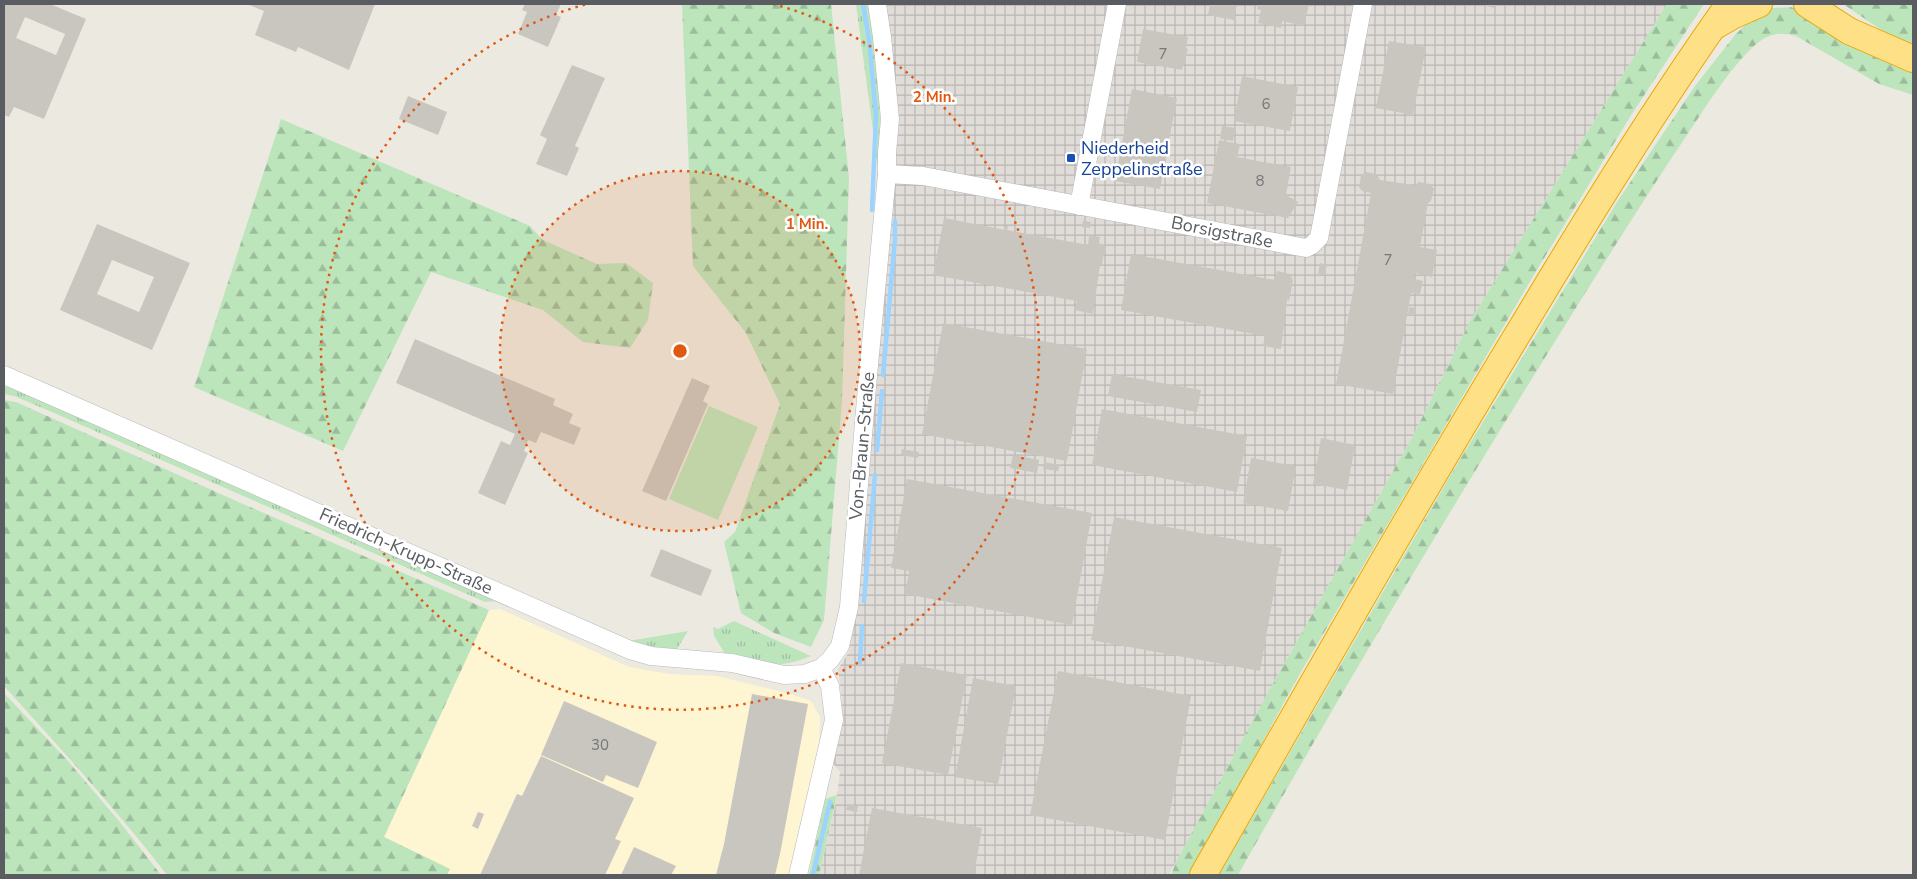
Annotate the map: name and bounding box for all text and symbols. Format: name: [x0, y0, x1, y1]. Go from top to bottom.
house number: 7: [1158, 44, 1168, 64]
text: 2 Min.: [913, 87, 955, 107]
house number: 6: [1261, 94, 1271, 114]
place label: Niederheid Zeppelinstraße: [1081, 136, 1203, 181]
marker: Niederheid Zeppelinstraße: [1065, 152, 1077, 164]
house number: 8: [1255, 171, 1265, 191]
street label: Borsigstraße: [1169, 210, 1275, 254]
text: 1 Min.: [786, 214, 828, 234]
house number: 7: [1383, 250, 1393, 270]
centre of rings: [671, 342, 689, 360]
street label: Von-Braun-Straße: [843, 371, 880, 522]
street label: Friedrich-Krupp-Straße: [316, 502, 496, 600]
house number: 30: [591, 735, 609, 755]

